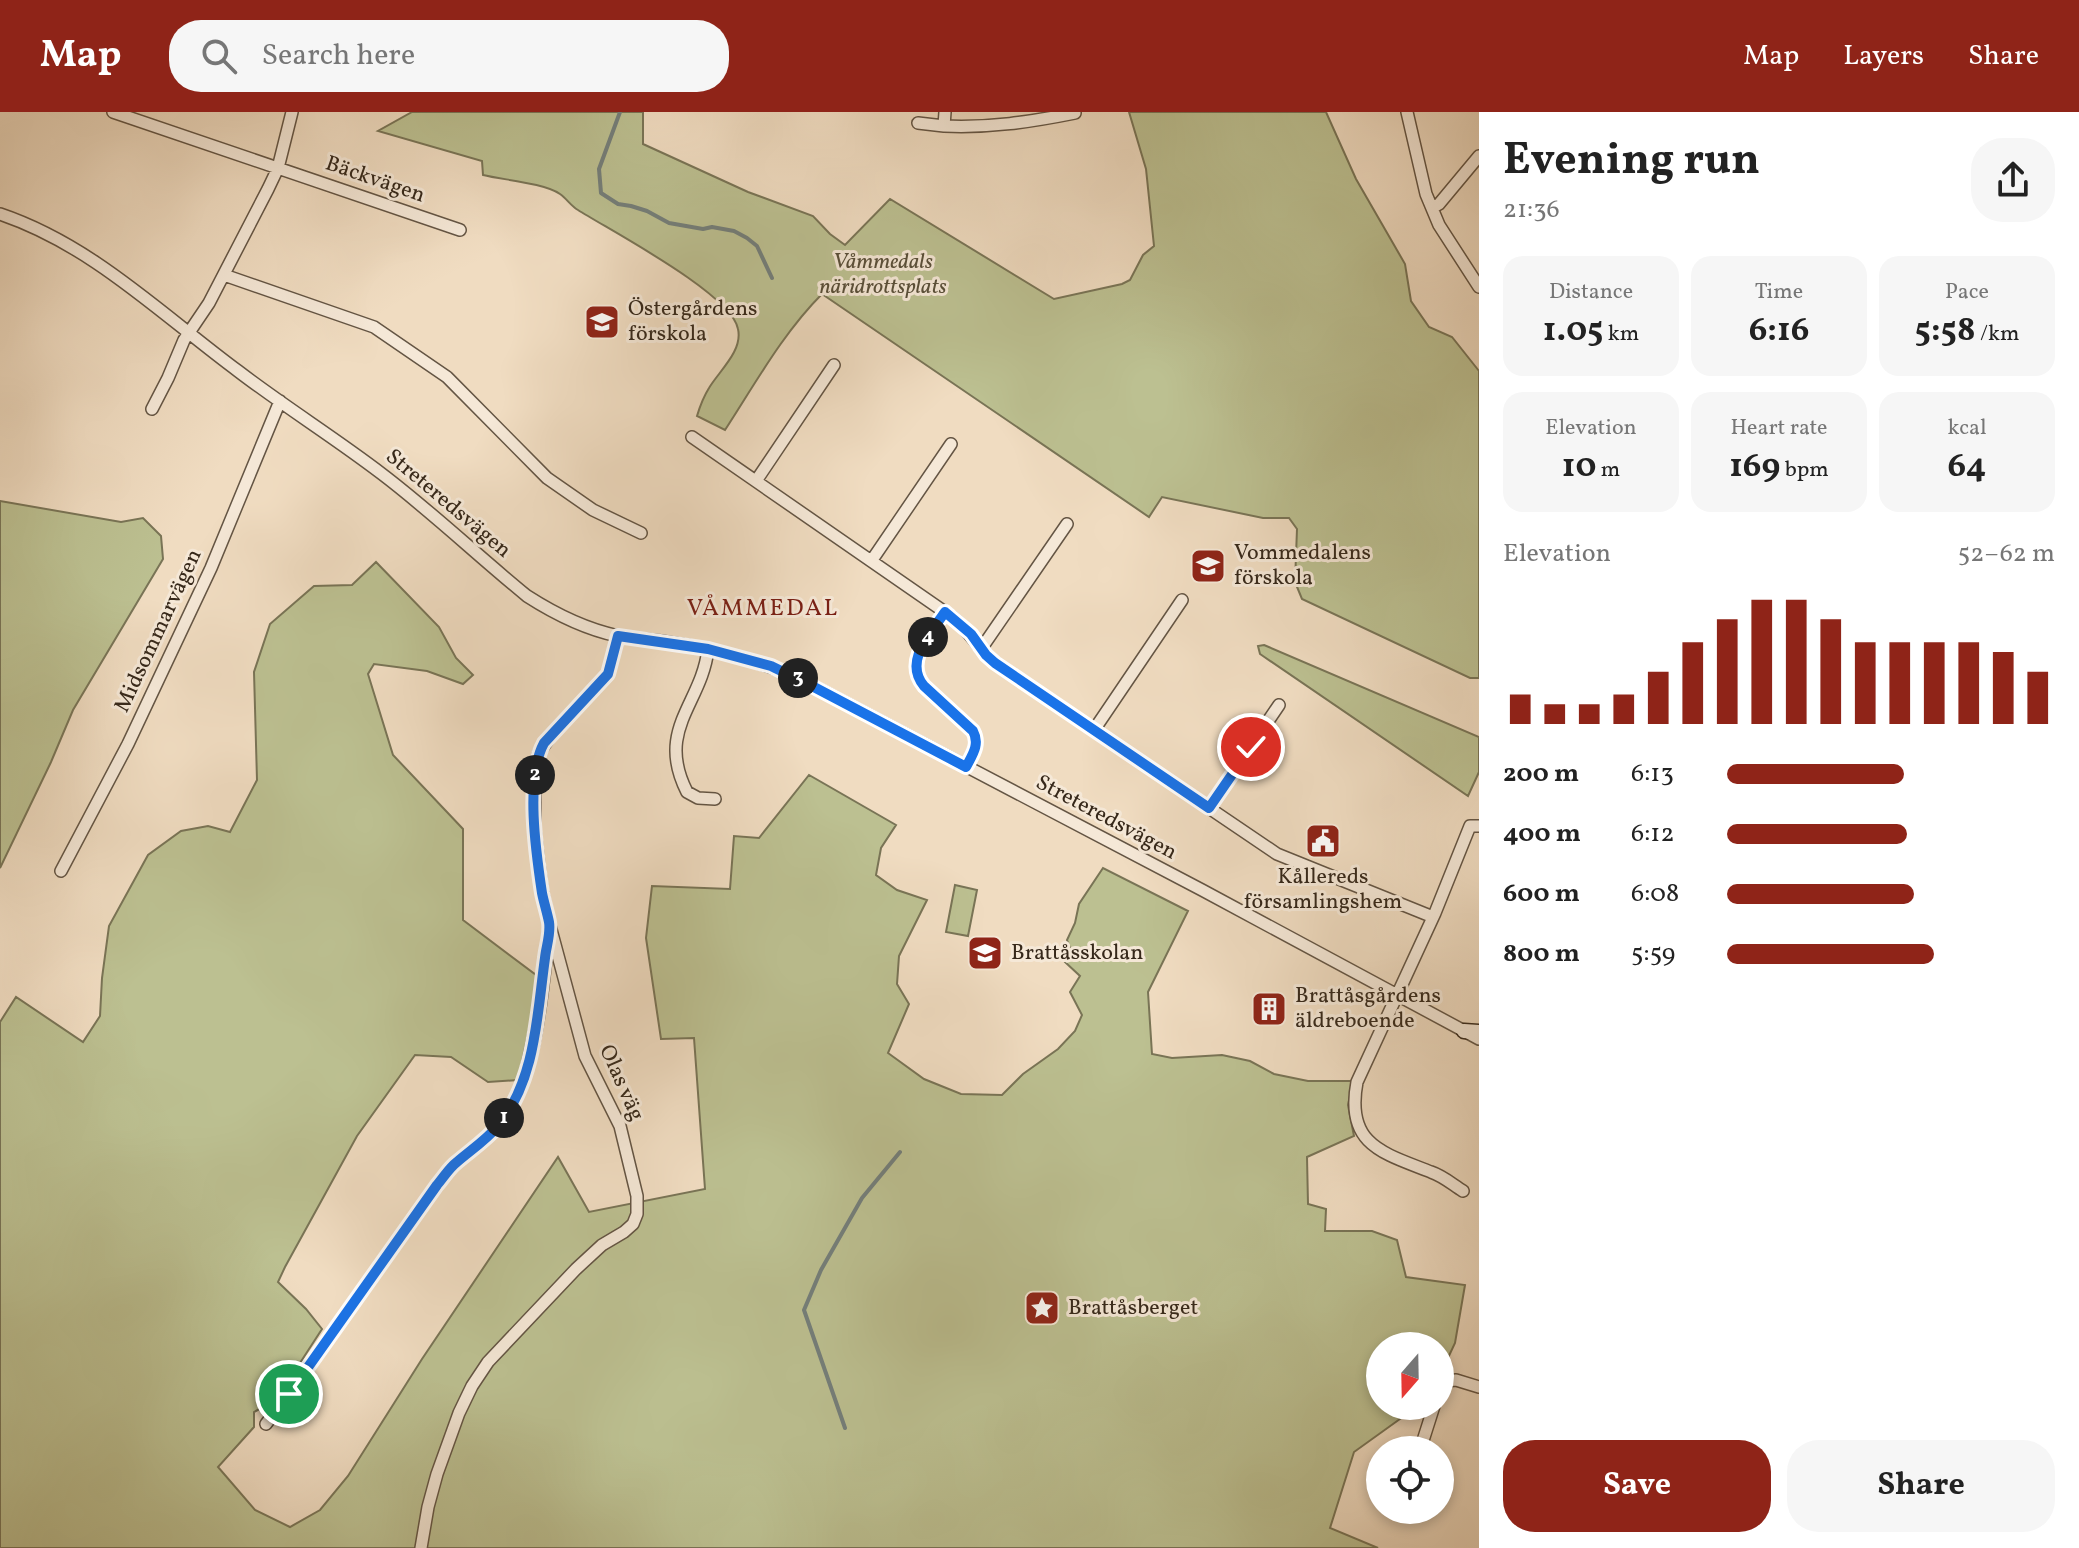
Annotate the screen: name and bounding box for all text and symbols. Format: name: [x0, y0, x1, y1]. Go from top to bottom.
search box: [169, 20, 729, 92]
text: Map: [40, 30, 121, 83]
icon: search: [197, 34, 241, 78]
text: Search here: [261, 35, 415, 77]
text: Map: [1743, 37, 1799, 76]
text: Layers: [1843, 37, 1924, 76]
text: Share: [1968, 37, 2039, 76]
text: Evening run: [1503, 131, 1760, 192]
button: share: [1971, 138, 2055, 222]
street label: Bäckvägen: [321, 149, 429, 211]
text: 21:36: [1503, 192, 1560, 228]
park label: Våmmedals näridrottsplats: [819, 247, 947, 303]
text: Distance: [1549, 277, 1633, 308]
text: Time: [1755, 277, 1803, 308]
text: Pace: [1945, 277, 1989, 308]
place label: Östergårdens förskola: [628, 294, 757, 350]
school or university icon: Östergårdens förskola: [583, 303, 621, 341]
text: 1.05: [1543, 308, 1603, 355]
text: 6:16: [1749, 308, 1809, 355]
text: 5:58: [1915, 308, 1976, 355]
text: km: [1603, 319, 1639, 350]
text: /km: [1976, 319, 2019, 350]
text: Elevation: [1545, 413, 1637, 444]
text: Heart rate: [1730, 413, 1828, 444]
text: kcal: [1947, 413, 1987, 444]
street label: Streteredsvägen: [378, 442, 518, 566]
text: 10: [1562, 444, 1596, 491]
text: 169: [1729, 444, 1780, 491]
text: 64: [1948, 444, 1986, 491]
text: m: [1596, 455, 1620, 486]
text: bpm: [1780, 455, 1829, 486]
text: Elevation: [1503, 536, 1611, 572]
text: 52–62 m: [1958, 536, 2055, 572]
place label: Vommedalens förskola: [1234, 538, 1371, 594]
street label: Midsommarvägen: [108, 544, 210, 718]
school or university icon: Vommedalens förskola: [1189, 547, 1227, 585]
district label: VÅMMEDAL: [687, 592, 839, 626]
pin: 4: [908, 617, 948, 657]
text: 4: [921, 621, 935, 652]
pin: 3: [778, 658, 818, 698]
text: 3: [792, 662, 804, 693]
pin: [1217, 713, 1285, 781]
icon: check: [1229, 725, 1273, 769]
pin: 2: [515, 755, 555, 795]
text: 200 m: [1503, 756, 1579, 792]
text: 6:13: [1631, 756, 1674, 792]
text: 2: [529, 759, 541, 790]
street label: Streteredsvägen: [1030, 768, 1182, 868]
text: 400 m: [1503, 816, 1581, 852]
text: 6:12: [1631, 816, 1674, 852]
public building icon: Kållereds församlingshem: [1304, 822, 1342, 860]
place label: Kållereds församlingshem: [1244, 862, 1402, 918]
text: 600 m: [1503, 876, 1580, 912]
text: 6:08: [1631, 876, 1679, 912]
school or university icon: Brattåsskolan: [966, 934, 1004, 972]
text: 800 m: [1503, 936, 1580, 972]
text: 5:59: [1631, 936, 1675, 972]
place label: Brattåsskolan: [1011, 938, 1143, 969]
place label: Brattåsgårdens äldreboende: [1295, 981, 1441, 1037]
building icon: Brattåsgårdens äldreboende: [1250, 990, 1288, 1028]
street label: Olas väg: [590, 1040, 652, 1126]
pin: 1: [484, 1098, 524, 1138]
text: 1: [500, 1102, 508, 1133]
place icon: Brattåsberget: [1023, 1289, 1061, 1327]
place label: Brattåsberget: [1068, 1293, 1198, 1324]
north arrow: [1366, 1332, 1454, 1420]
map controls: [1366, 1332, 1454, 1524]
pin: [255, 1360, 323, 1428]
icon: arrive: [267, 1372, 311, 1416]
button: locate: [1366, 1436, 1454, 1524]
button: Save: [1503, 1440, 1771, 1532]
button: Share: [1787, 1440, 2055, 1532]

